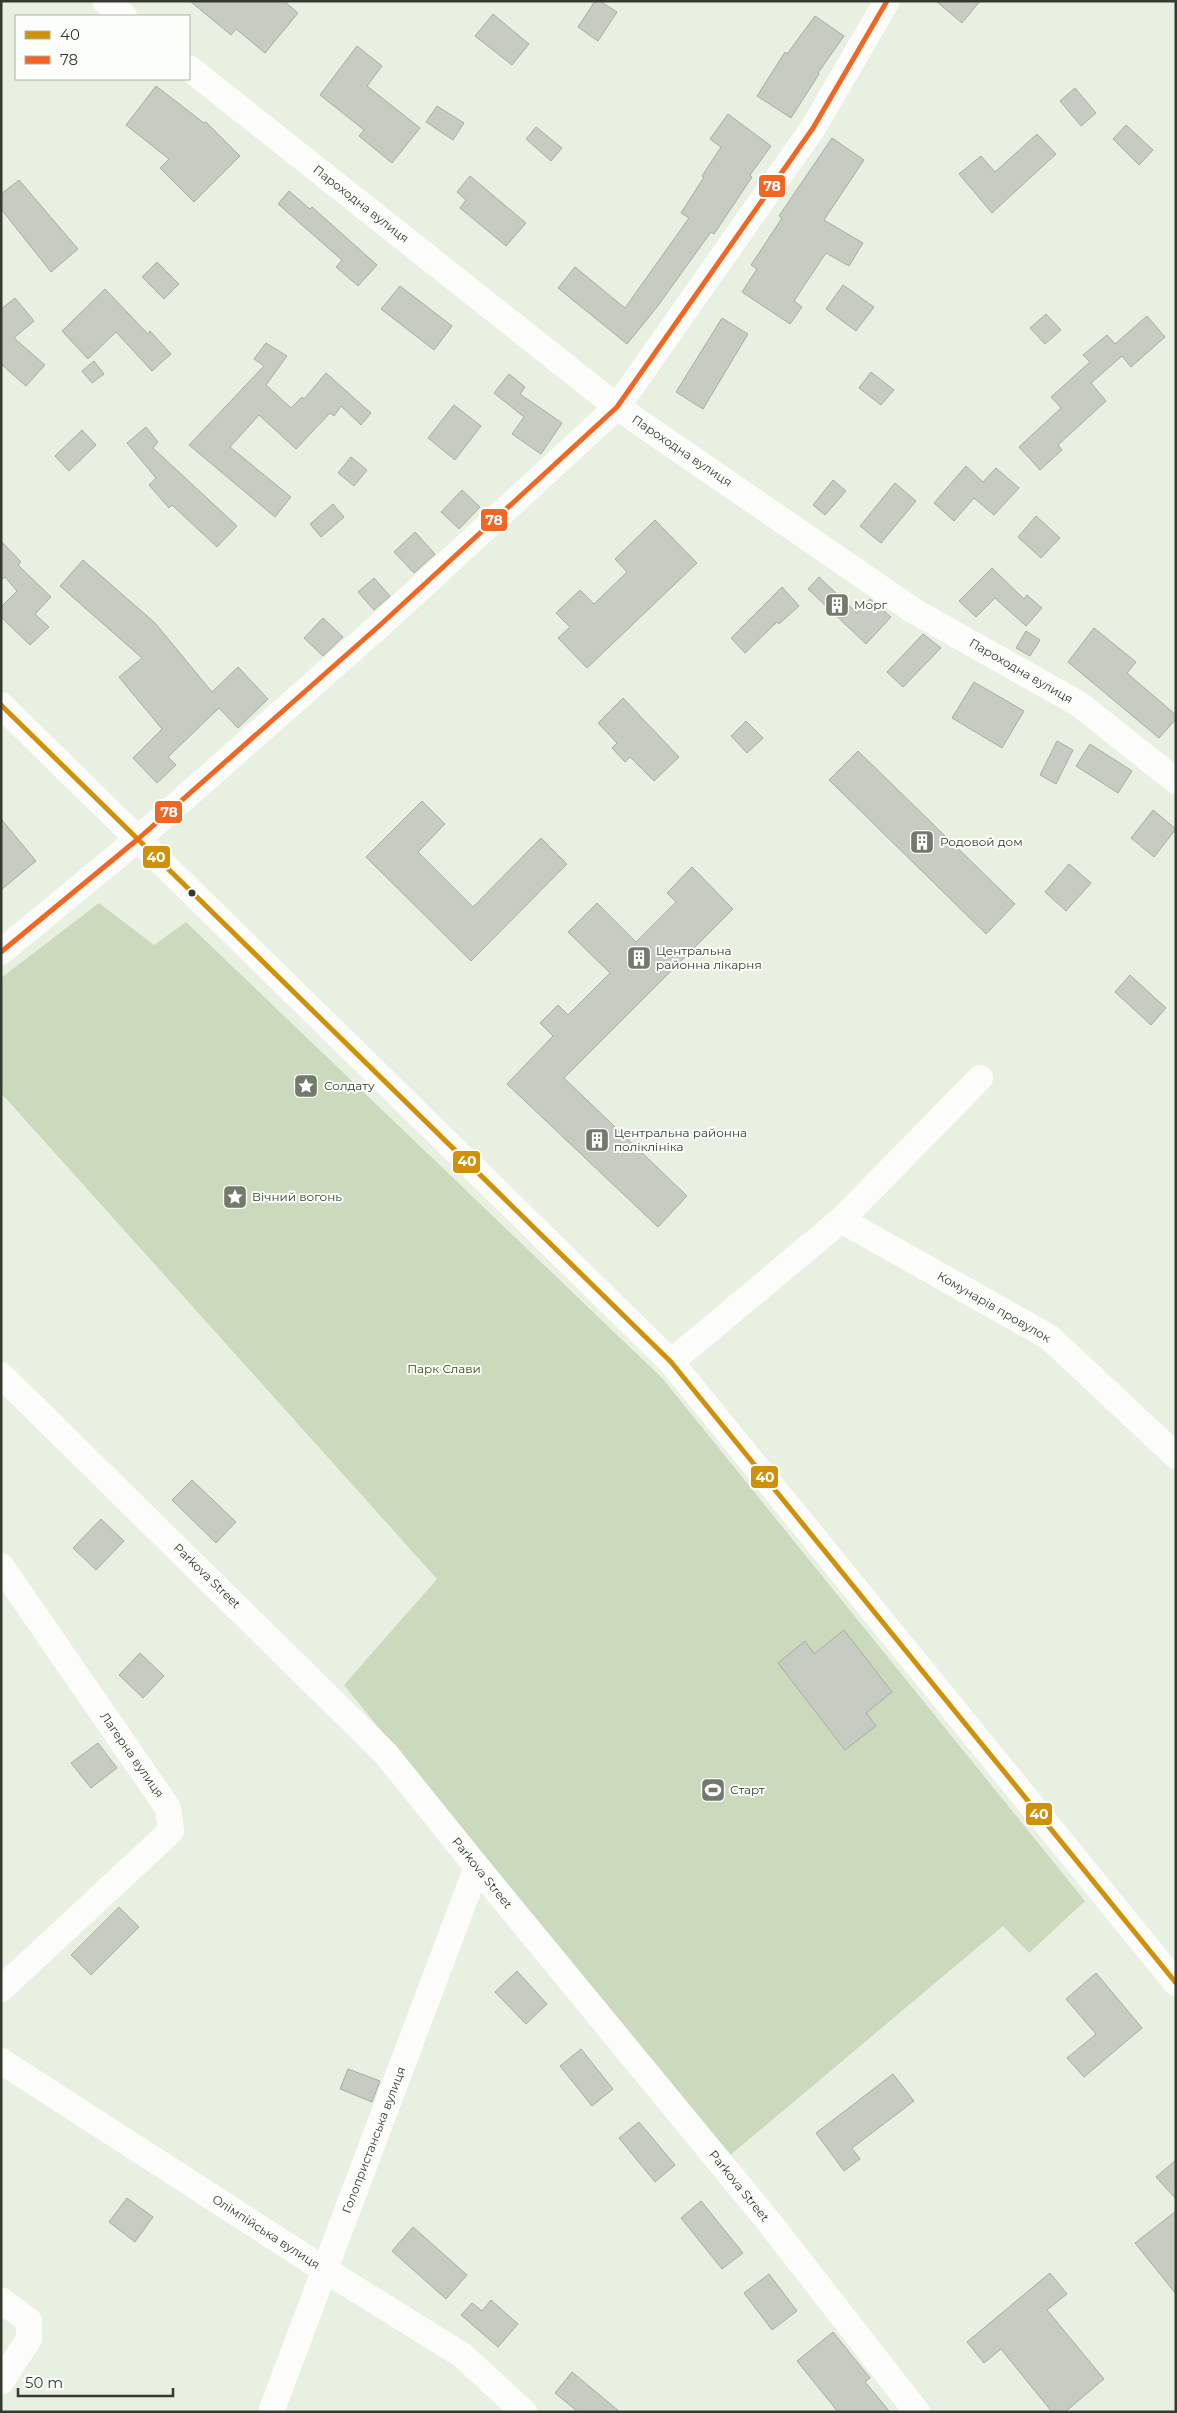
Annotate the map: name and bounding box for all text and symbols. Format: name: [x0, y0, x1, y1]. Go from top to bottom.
legend: [15, 15, 190, 80]
text: 40: [60, 25, 80, 44]
text: 78: [60, 50, 78, 69]
street label: Пароходна вулиця: [310, 162, 412, 246]
line badge: 78: [758, 174, 786, 198]
text: 78: [763, 177, 781, 195]
street label: Пароходна вулиця: [629, 412, 735, 490]
line badge: 78: [480, 508, 508, 532]
text: 78: [485, 511, 503, 529]
building icon: Морг: [824, 592, 850, 618]
place label: Морг: [854, 597, 887, 612]
street label: Пароходна вулиця: [967, 635, 1076, 706]
line badge: 78: [154, 800, 183, 824]
text: 78: [160, 803, 178, 821]
building icon: Родовой дом: [909, 829, 935, 855]
place label: Родовой дом: [940, 834, 1023, 849]
line badge: 40: [142, 845, 171, 869]
text: 40: [146, 848, 166, 866]
unlabelled marker: [187, 888, 197, 898]
place label: Центральна районна лікарня: [656, 943, 762, 972]
building icon: Центральна районна лікарня: [626, 945, 652, 971]
place icon: Солдату: [293, 1073, 319, 1099]
place label: Солдату: [324, 1078, 375, 1093]
place label: Центральна районна поліклініка: [614, 1125, 747, 1154]
building icon: Центральна районна поліклініка: [584, 1127, 610, 1153]
line badge: 40: [452, 1150, 481, 1174]
text: 40: [457, 1152, 477, 1170]
place icon: Вічний вогонь: [222, 1184, 248, 1210]
place label: Вічний вогонь: [252, 1189, 342, 1204]
street label: Комунарів провулок: [935, 1268, 1054, 1345]
park label: Парк Слави: [407, 1361, 481, 1376]
line badge: 40: [750, 1465, 779, 1489]
text: 40: [755, 1468, 775, 1486]
street label: Parkova Street: [171, 1540, 244, 1611]
street label: Лагерна вулиця: [97, 1709, 167, 1800]
sports icon: Старт: [700, 1777, 726, 1803]
place label: Старт: [730, 1782, 765, 1797]
line badge: 40: [1025, 1802, 1053, 1826]
text: 40: [1029, 1805, 1049, 1823]
street label: Parkova Street: [449, 1834, 516, 1911]
street label: Голопристанська вулиця: [339, 2064, 408, 2215]
street label: Parkova Street: [706, 2147, 773, 2224]
street label: Олімпійська вулиця: [210, 2191, 323, 2272]
scale bar: [18, 2366, 172, 2398]
text: 50 m: [25, 2373, 63, 2392]

